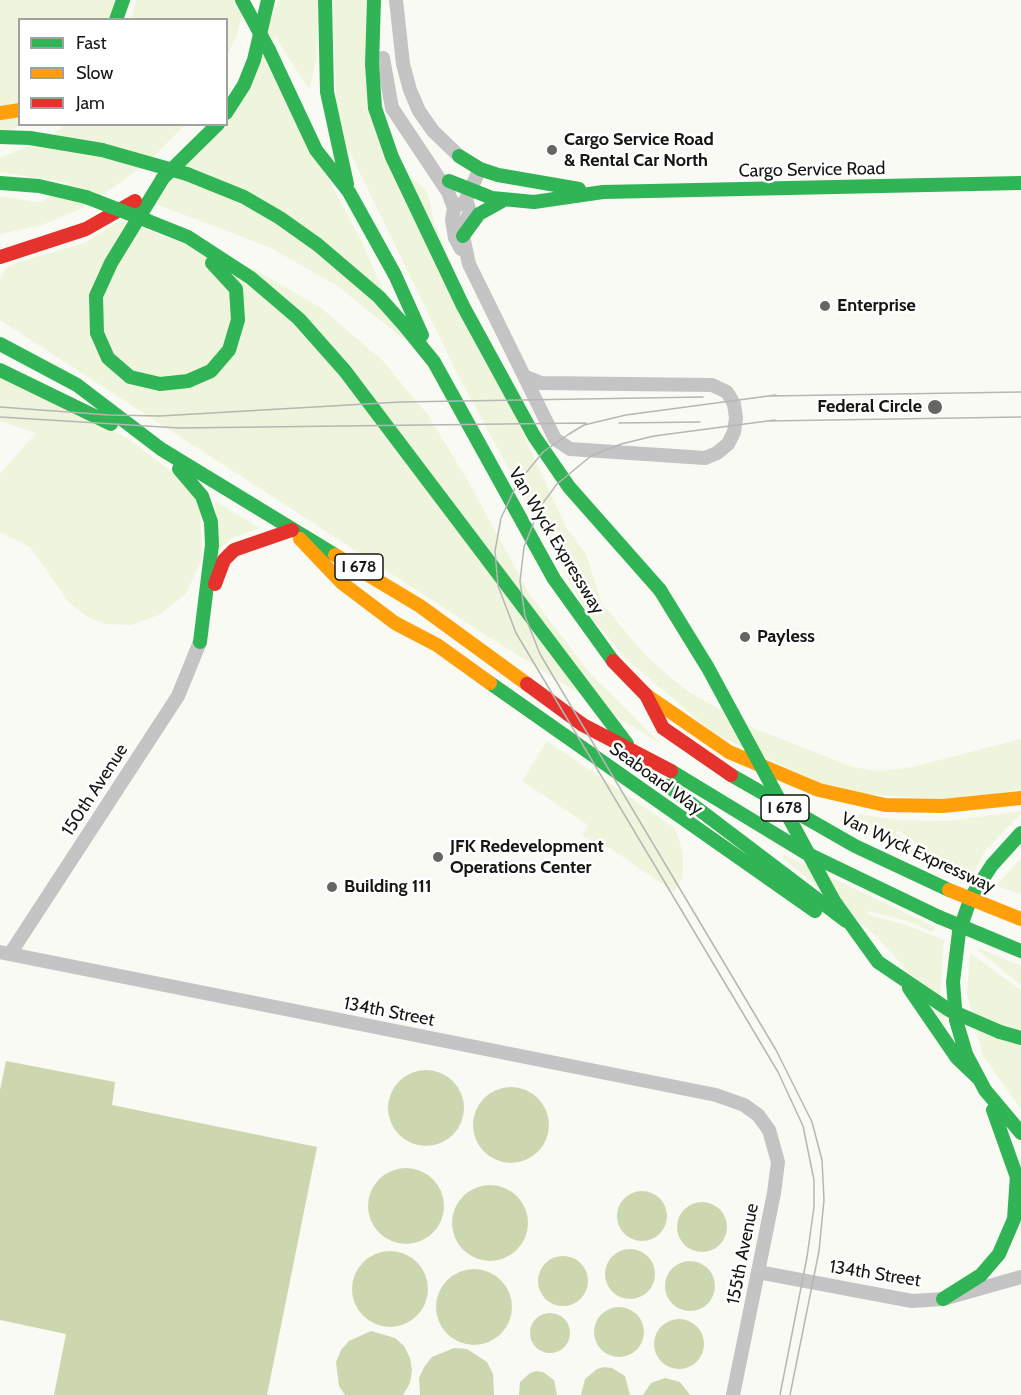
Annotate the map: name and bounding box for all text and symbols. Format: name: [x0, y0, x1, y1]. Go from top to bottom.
legend: [18, 18, 228, 126]
text: Fast: [76, 32, 107, 54]
text: Slow: [76, 62, 113, 84]
text: Jam: [76, 92, 105, 114]
place label: Cargo Service Road & Rental Car North: [564, 129, 714, 172]
marker: Cargo Service Road & Rental Car North: [545, 143, 559, 157]
street label: Cargo Service Road: [738, 158, 886, 182]
place label: Enterprise: [837, 295, 916, 317]
marker: Enterprise: [818, 299, 832, 313]
place label: Federal Circle: [817, 396, 922, 418]
marker: Federal Circle: [926, 398, 944, 416]
street label: Van Wyck Expressway: [504, 464, 608, 618]
road number: I 678: [335, 554, 383, 580]
place label: Payless: [757, 626, 815, 648]
marker: Payless: [738, 630, 752, 644]
street label: Seaboard Way: [605, 738, 707, 820]
street label: 150th Avenue: [57, 740, 133, 840]
road number: I 678: [761, 795, 809, 821]
street label: Van Wyck Expressway: [838, 808, 998, 898]
place label: JFK Redevelopment Operations Center: [450, 836, 604, 878]
marker: JFK Redevelopment Operations Center: [431, 850, 445, 864]
place label: Building 111: [344, 876, 432, 898]
marker: Building 111: [325, 880, 339, 894]
street label: 134th Street: [342, 993, 436, 1031]
street label: 155th Avenue: [723, 1202, 763, 1306]
street label: 134th Street: [828, 1256, 922, 1292]

